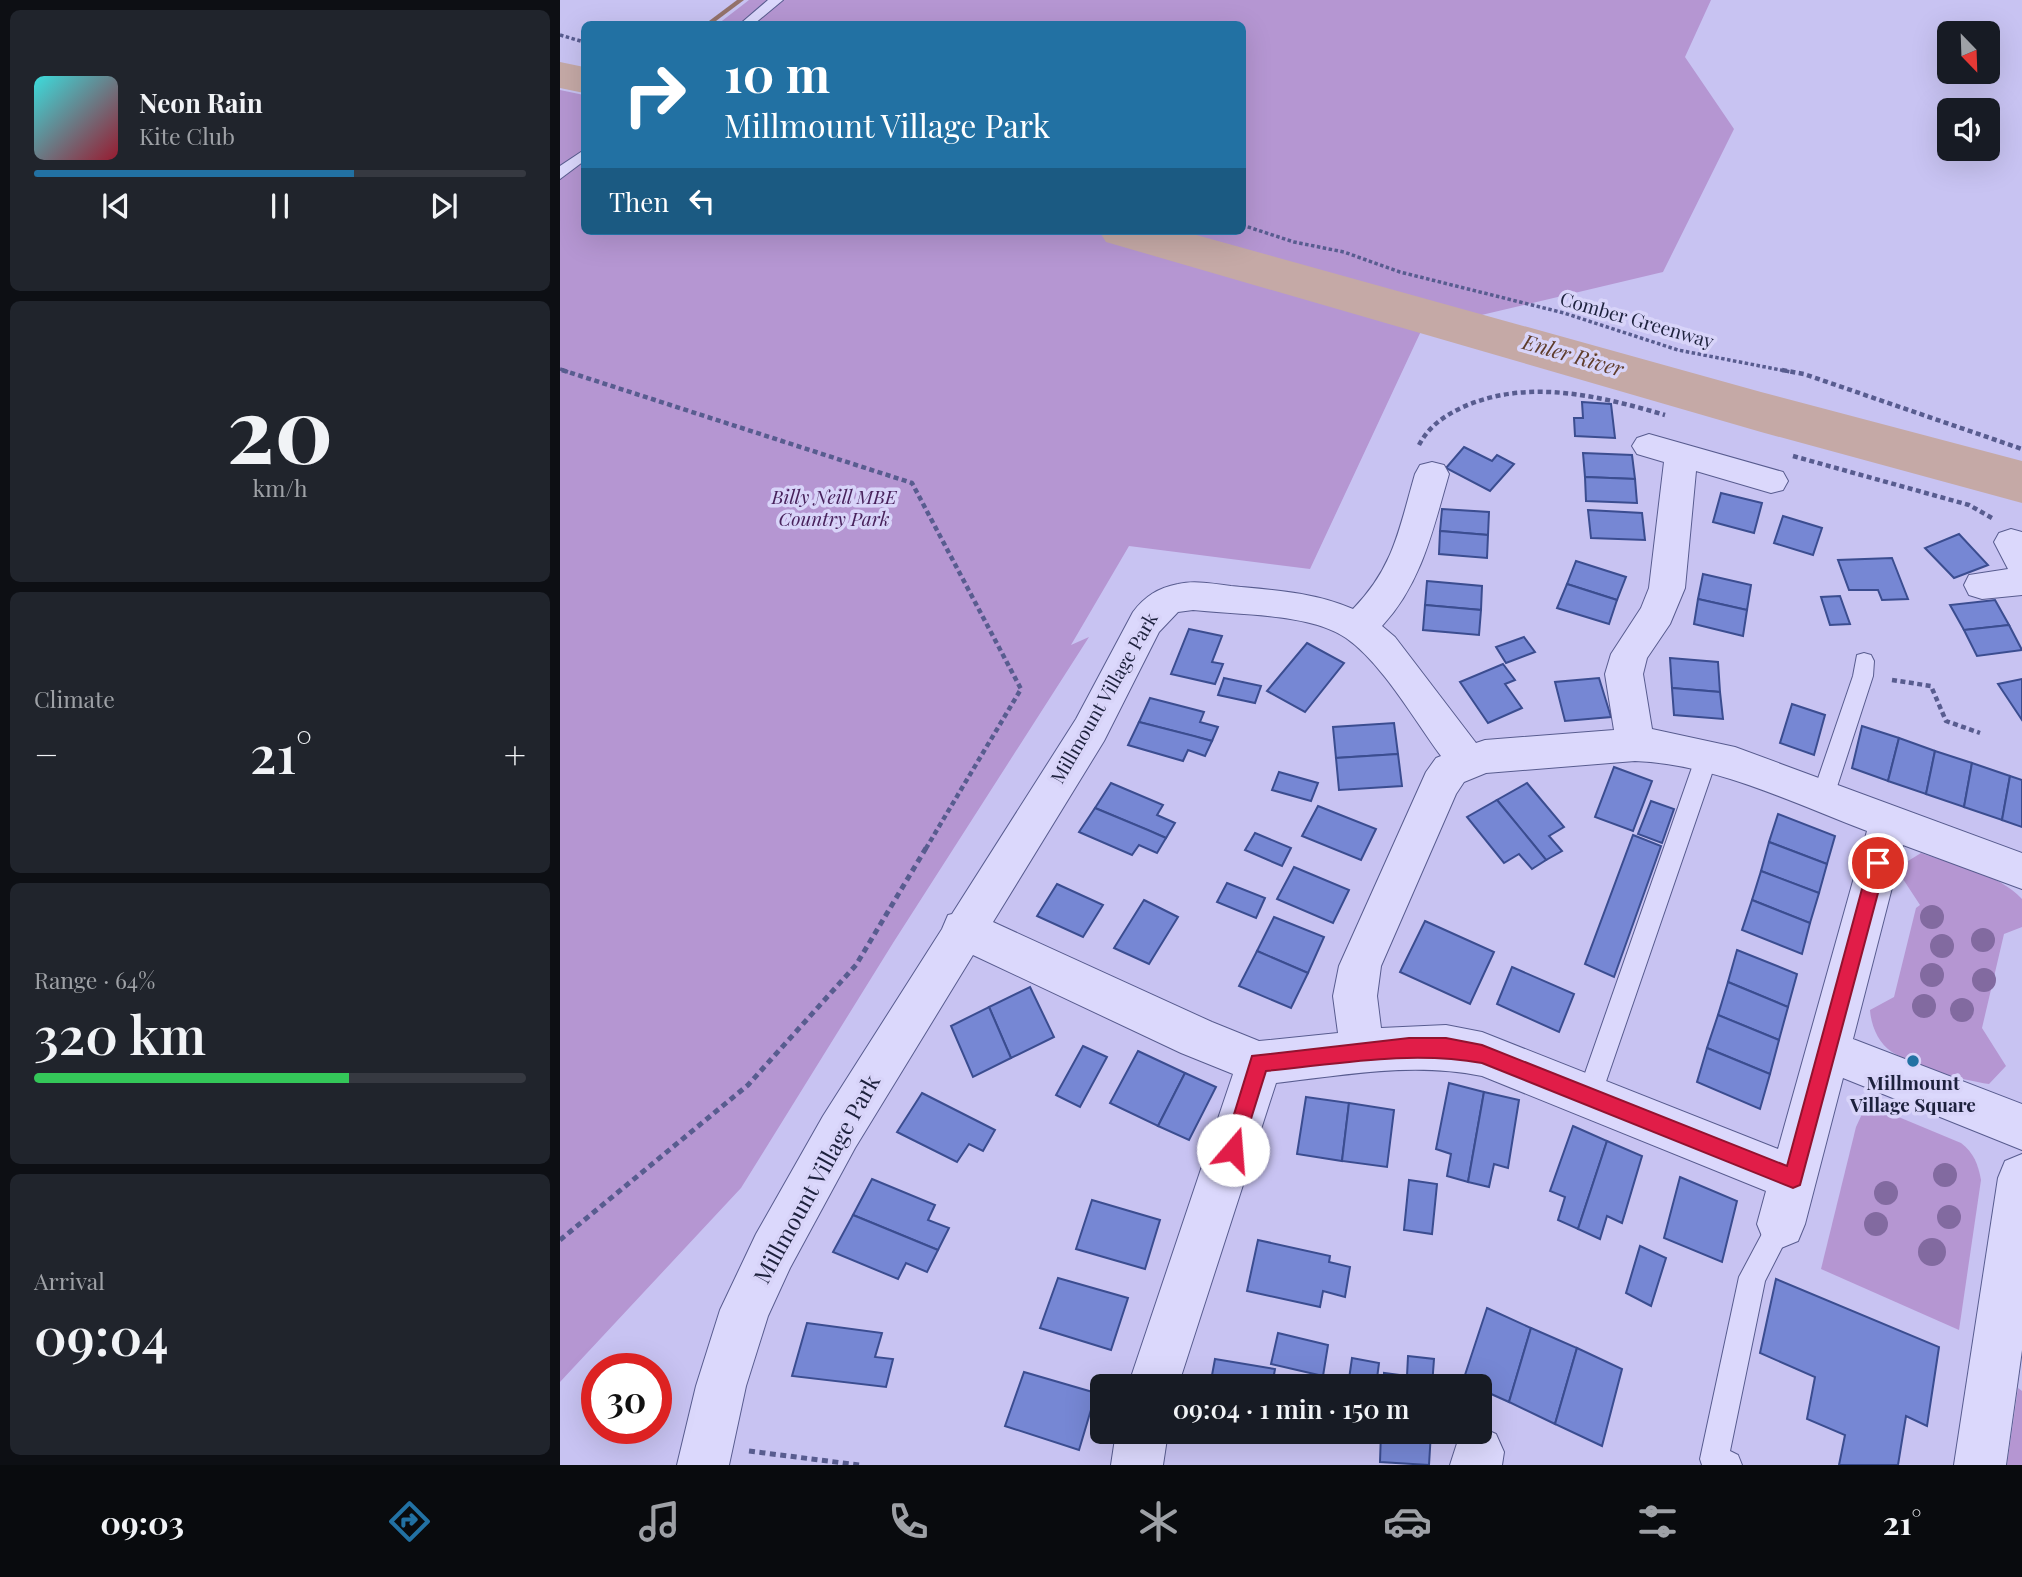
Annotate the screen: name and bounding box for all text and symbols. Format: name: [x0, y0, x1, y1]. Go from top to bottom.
north arrow: [1937, 21, 2000, 84]
map controls: [1937, 21, 2000, 161]
text: 10 m: [724, 40, 830, 105]
icon: right: [609, 49, 700, 140]
text: Neon Rain: [139, 85, 263, 120]
button: sound: [1937, 98, 2000, 161]
text: Millmount Village Park: [724, 103, 1050, 146]
text: Kite Club: [139, 120, 235, 151]
icon: left: [683, 182, 721, 220]
text: Then: [609, 184, 669, 219]
icon: previous: [97, 187, 135, 225]
icon: pause: [261, 187, 299, 225]
icon: next: [425, 187, 463, 225]
street label: Comber Greenway: [1557, 285, 1718, 354]
water label: Enler River: [1519, 326, 1628, 382]
text: 20: [227, 366, 333, 487]
text: km/h: [252, 472, 308, 503]
park label: Billy Neill MBE Country Park: [771, 483, 898, 531]
street label: Millmount Village Park: [1043, 607, 1163, 788]
text: Climate: [34, 683, 115, 714]
text: 21°: [250, 718, 312, 787]
text: −: [34, 728, 59, 779]
text: +: [504, 728, 526, 779]
pin: [1848, 833, 1908, 893]
icon: arrive: [1859, 844, 1897, 882]
text: Range · 64%: [34, 964, 155, 995]
text: 320 km: [34, 999, 206, 1068]
marker: Millmount Village Square: [1905, 1053, 1921, 1069]
street label: Millmount Village Park: [745, 1068, 886, 1288]
place label: Millmount Village Square: [1849, 1069, 1976, 1117]
position arrow: [1196, 1113, 1270, 1187]
text: Arrival: [34, 1265, 105, 1296]
text: 09:04: [34, 1300, 169, 1369]
speed limit sign: 30: [581, 1353, 672, 1444]
text: 09:04 · 1 min · 150 m: [1173, 1391, 1409, 1426]
icon: directions: [385, 1497, 434, 1546]
icon: music: [635, 1497, 684, 1546]
icon: phone: [884, 1497, 933, 1546]
icon: climate: [1134, 1497, 1183, 1546]
icon: car: [1383, 1497, 1432, 1546]
icon: filters: [1633, 1497, 1682, 1546]
text: 09:03: [100, 1500, 184, 1543]
text: 21°: [1883, 1500, 1922, 1543]

